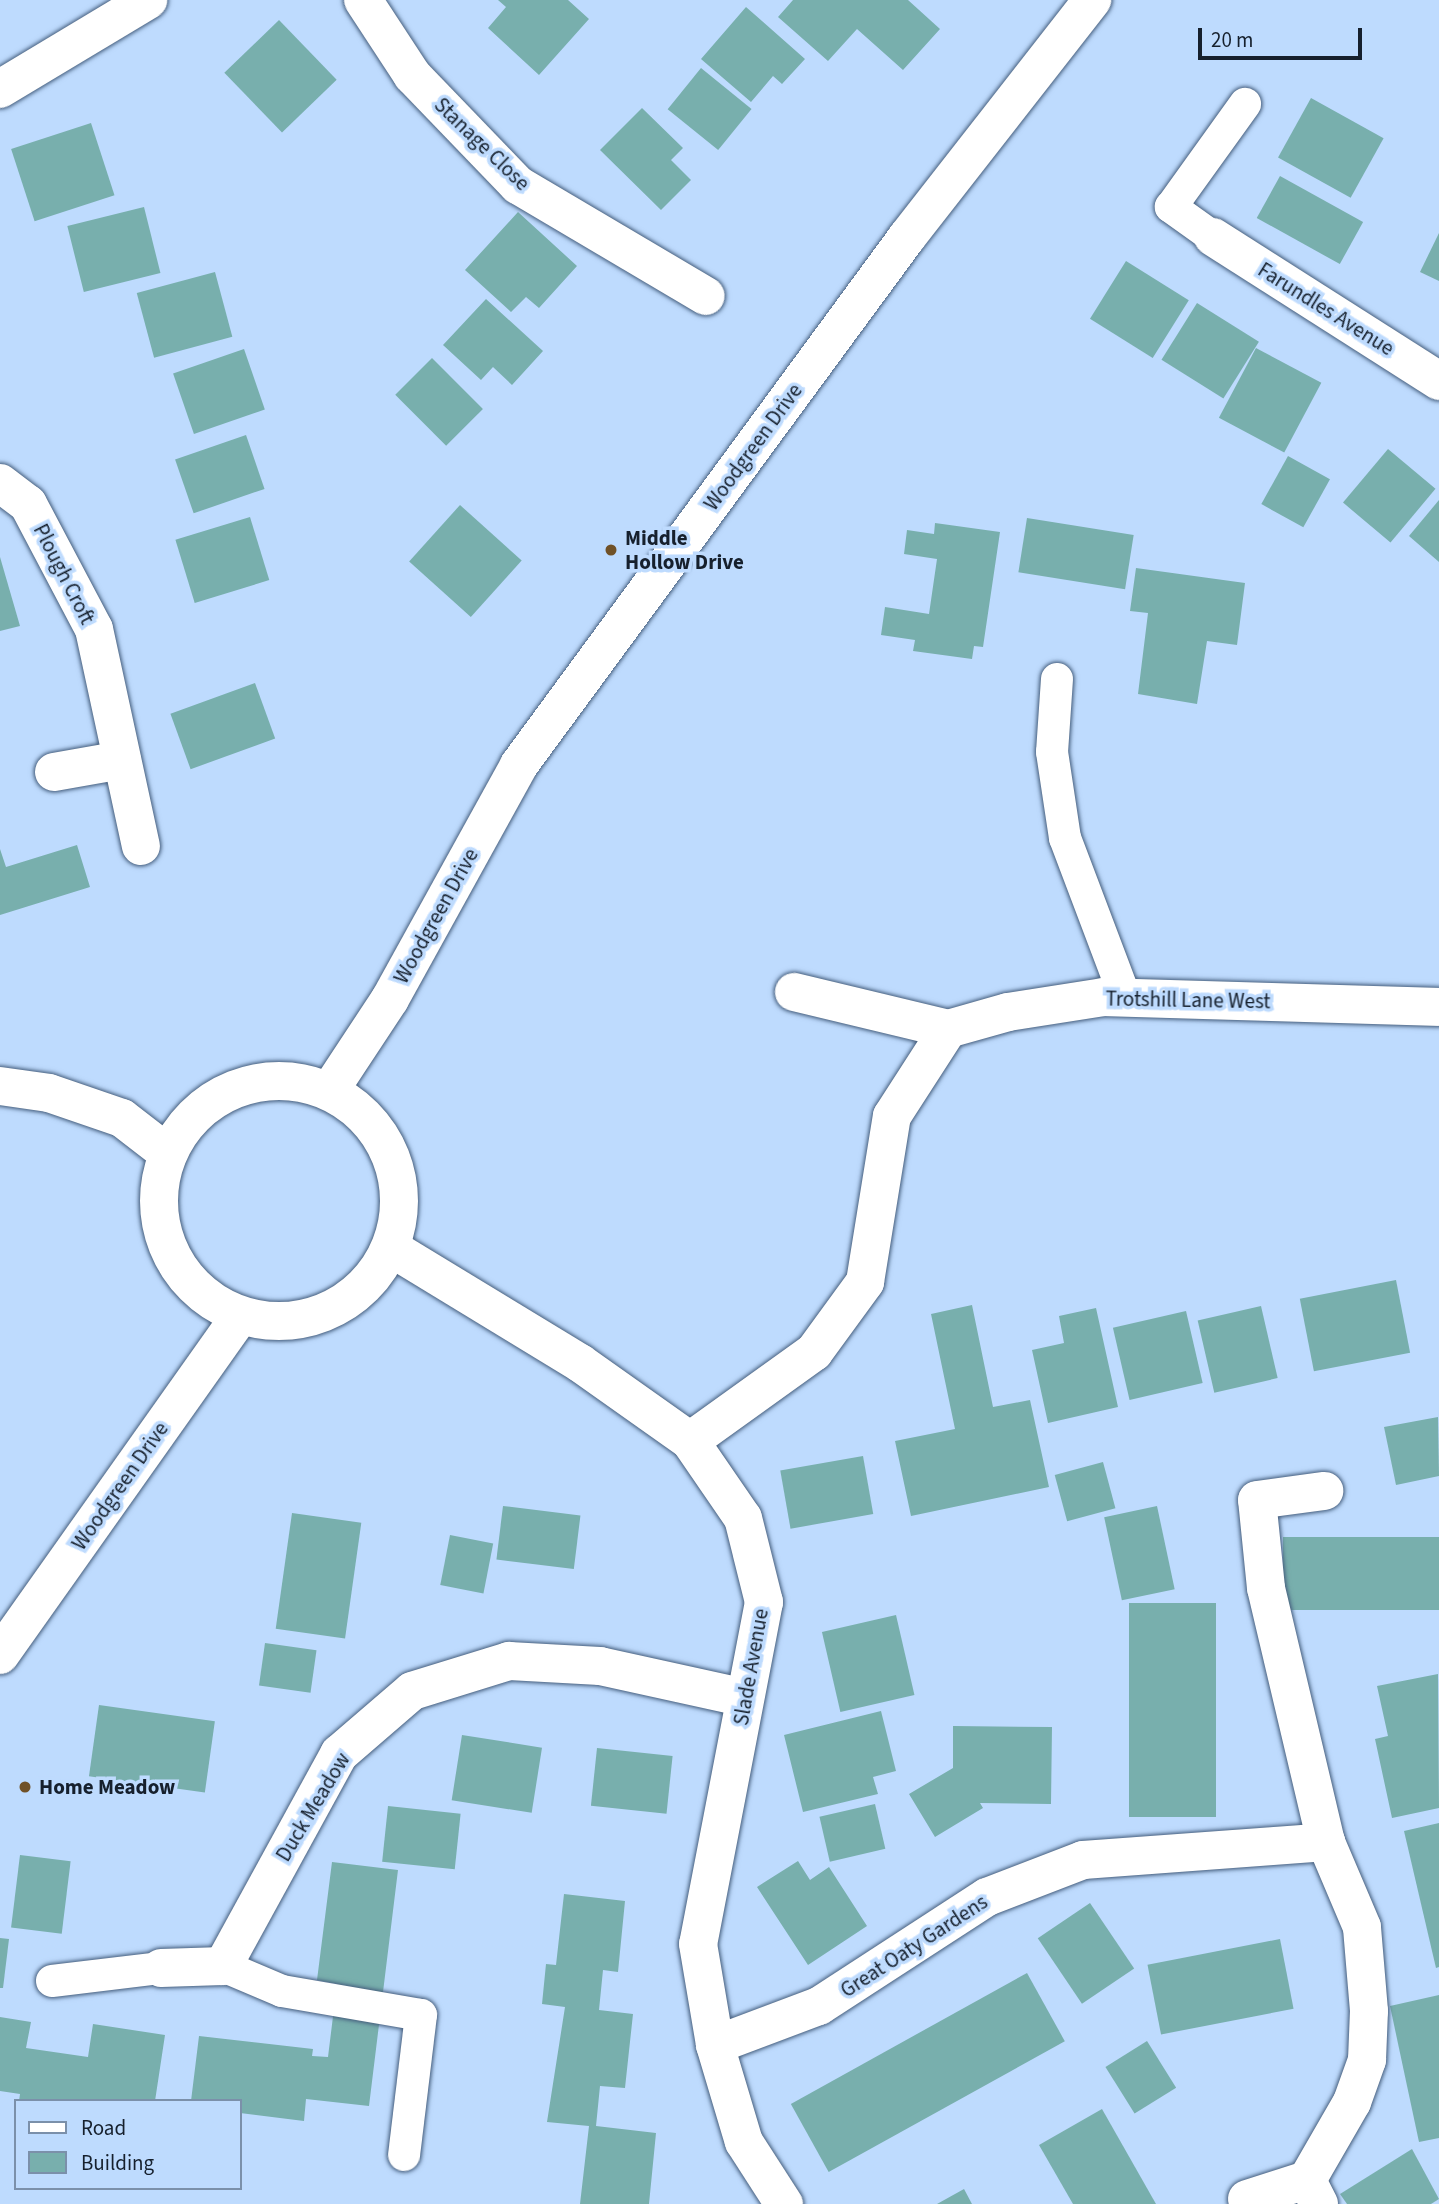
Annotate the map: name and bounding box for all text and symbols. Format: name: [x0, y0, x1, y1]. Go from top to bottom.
scale bar: [1201, 14, 1366, 58]
text: 20 m: [1211, 25, 1253, 55]
street label: Stanage Close: [429, 92, 535, 196]
street label: Farundles Avenue: [1253, 257, 1399, 361]
street label: Woodgreen Drive: [699, 379, 807, 515]
street label: Plough Croft: [28, 520, 100, 628]
place label: Middle Hollow Drive: [625, 525, 744, 575]
marker: Middle Hollow Drive: [603, 542, 619, 558]
street label: Woodgreen Drive: [388, 844, 484, 988]
street label: Trotshill Lane West: [1105, 986, 1271, 1014]
street label: Woodgreen Drive: [66, 1417, 174, 1555]
street label: Slade Avenue: [728, 1607, 774, 1727]
street label: Duck Meadow: [271, 1748, 355, 1866]
place label: Home Meadow: [39, 1774, 175, 1800]
marker: Home Meadow: [17, 1779, 33, 1795]
street label: Great Oaty Gardens: [836, 1889, 992, 2003]
legend: [14, 2099, 242, 2190]
text: Road: [81, 2113, 126, 2143]
text: Building: [81, 2148, 154, 2178]

